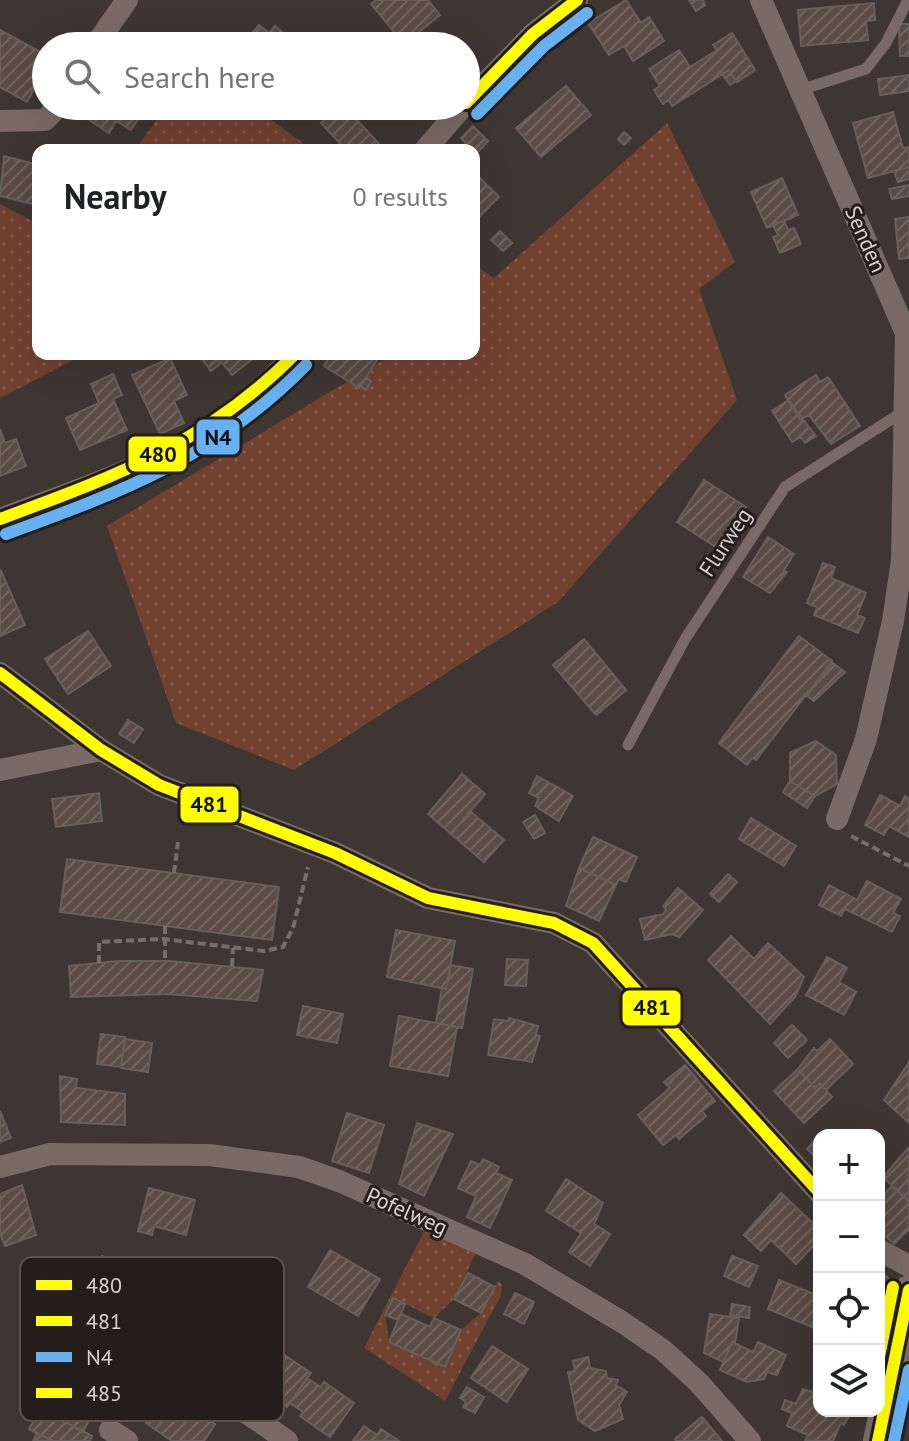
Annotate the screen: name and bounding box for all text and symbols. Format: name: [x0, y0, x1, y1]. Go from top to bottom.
search box: [32, 32, 480, 120]
icon: search: [60, 54, 104, 98]
text: Search here: [124, 57, 275, 96]
text: Nearby: [64, 174, 166, 218]
text: 0 results: [353, 180, 448, 213]
street label: Senden: [839, 201, 893, 277]
line badge: N4: [195, 418, 241, 456]
text: N4: [205, 423, 232, 451]
line badge: 480: [127, 435, 188, 473]
text: 480: [139, 440, 177, 468]
street label: Flurweg: [693, 503, 757, 581]
line badge: 481: [179, 785, 240, 824]
text: 481: [190, 790, 228, 818]
line badge: 481: [621, 989, 682, 1027]
text: 481: [633, 993, 671, 1021]
map controls: [813, 1129, 885, 1417]
button: +: [813, 1129, 885, 1201]
street label: Pofelweg: [362, 1181, 452, 1241]
button: −: [813, 1201, 885, 1273]
legend: [20, 1257, 284, 1421]
text: 480: [86, 1271, 122, 1299]
button: locate: [813, 1273, 885, 1345]
text: 481: [86, 1307, 122, 1335]
text: N4: [86, 1343, 113, 1371]
button: layers: [813, 1345, 885, 1417]
text: 485: [86, 1379, 122, 1407]

